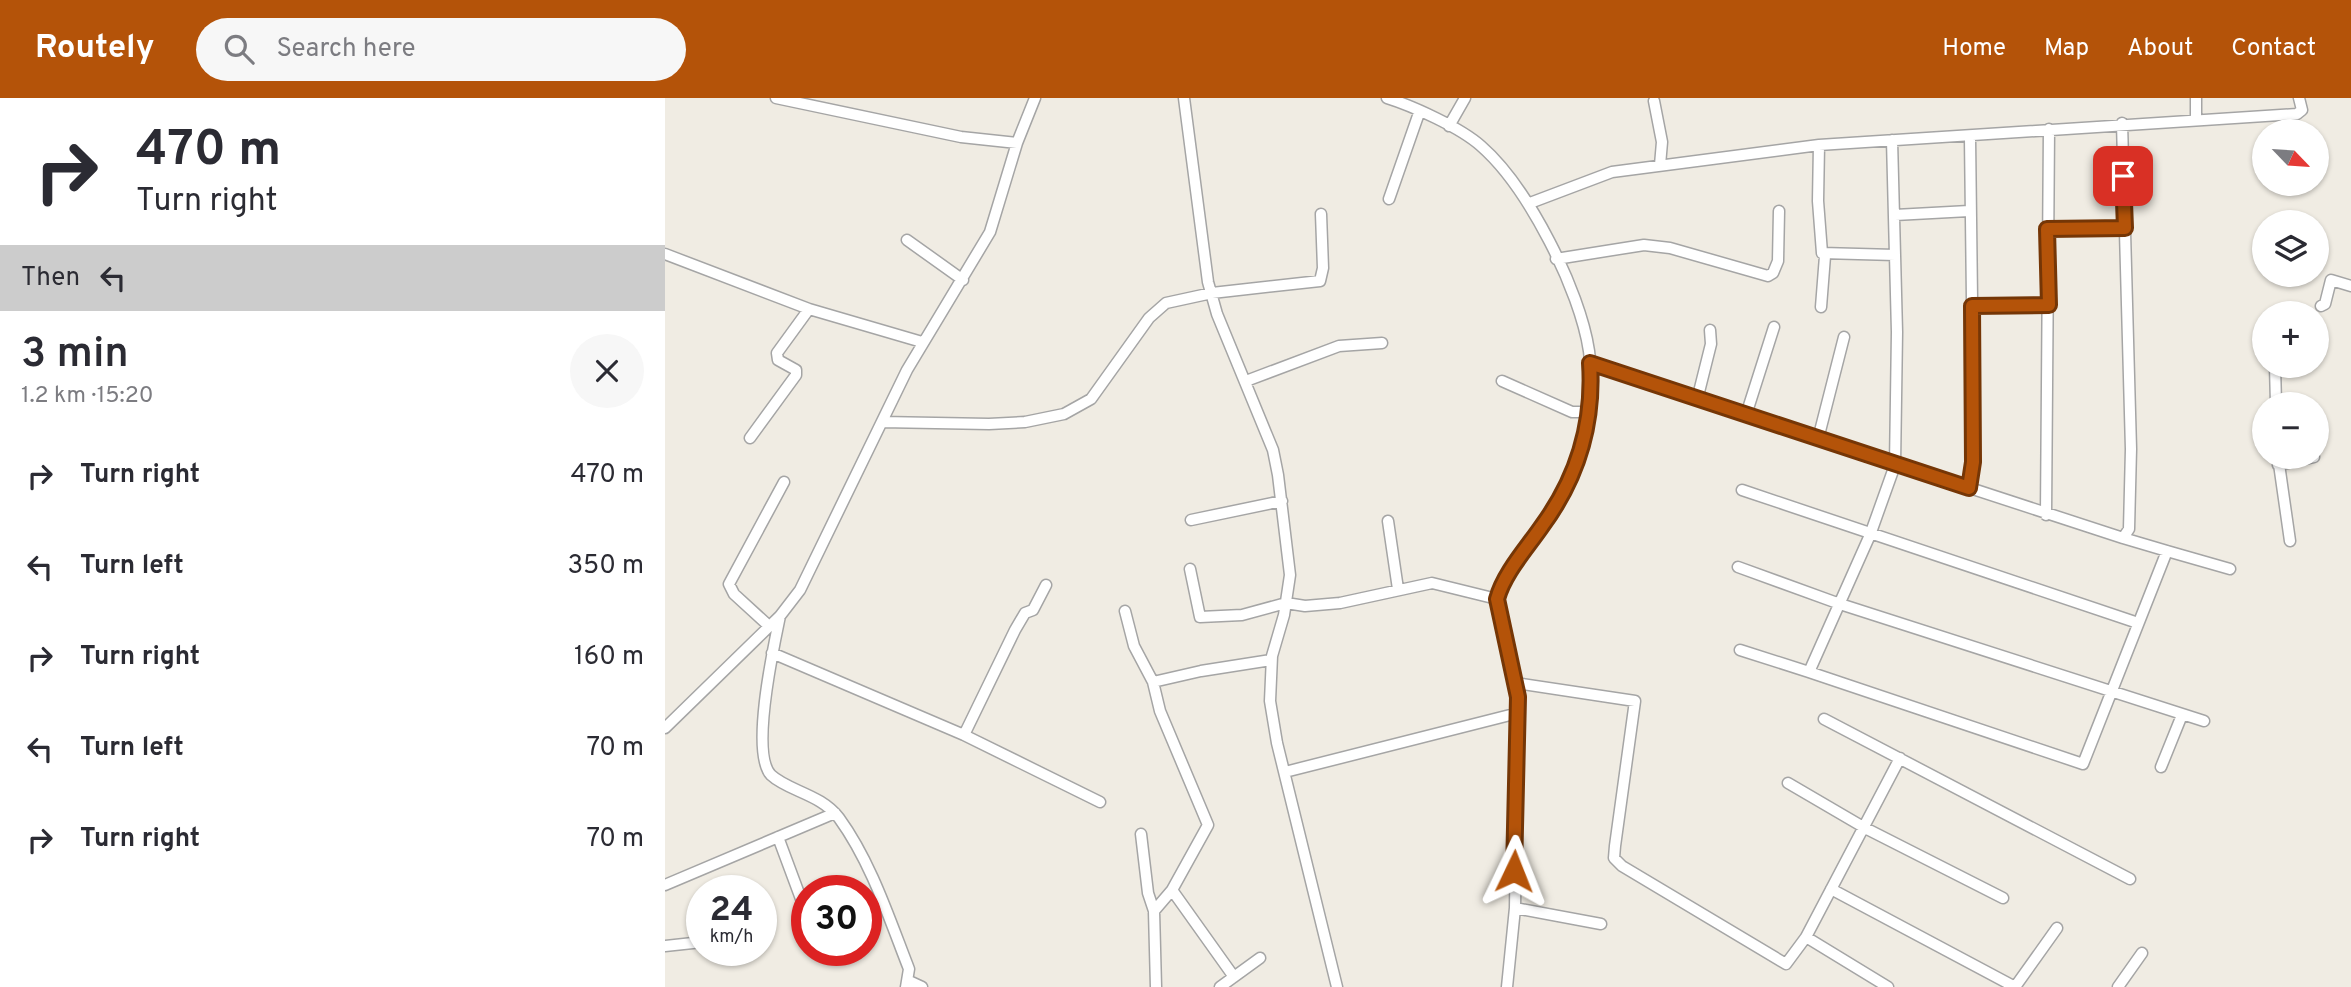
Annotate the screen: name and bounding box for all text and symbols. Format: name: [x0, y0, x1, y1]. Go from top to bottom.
search box: [196, 18, 686, 81]
text: Routely: [35, 28, 154, 70]
icon: search: [220, 30, 258, 68]
text: Search here: [276, 33, 415, 66]
text: Home: [1942, 34, 2006, 64]
text: Map: [2044, 34, 2089, 64]
text: About: [2127, 34, 2193, 64]
text: Contact: [2231, 34, 2316, 64]
north arrow: [2252, 119, 2329, 196]
map controls: [2252, 119, 2329, 469]
text: 470 m: [136, 121, 281, 183]
icon: right: [21, 126, 112, 217]
pin: [2093, 146, 2153, 206]
icon: arrive: [2104, 157, 2142, 195]
text: Turn right: [136, 182, 278, 222]
button: layers: [2252, 210, 2329, 287]
icon: left: [94, 259, 132, 297]
text: Then: [21, 262, 80, 295]
button: +: [2252, 301, 2329, 378]
text: 3 min: [21, 329, 129, 382]
button: close: [570, 334, 644, 408]
text: 1.2 km · 15:20: [21, 382, 154, 411]
button: −: [2252, 392, 2329, 469]
icon: right: [21, 457, 59, 495]
text: Turn right: [80, 459, 200, 492]
text: 470 m: [570, 459, 644, 492]
icon: left: [21, 548, 59, 586]
text: Turn left: [80, 550, 184, 583]
text: 350 m: [567, 550, 644, 583]
icon: right: [21, 639, 59, 677]
text: Turn right: [80, 641, 200, 674]
text: 160 m: [574, 641, 644, 674]
icon: left: [21, 730, 59, 768]
text: Turn left: [80, 732, 184, 765]
text: 70 m: [586, 732, 644, 765]
icon: right: [21, 821, 59, 859]
text: Turn right: [80, 823, 200, 856]
text: 70 m: [586, 823, 644, 856]
position arrow: [1477, 834, 1551, 908]
speed limit sign: 30: [791, 875, 882, 966]
text: 24: [710, 889, 753, 933]
text: km/h: [710, 926, 753, 949]

